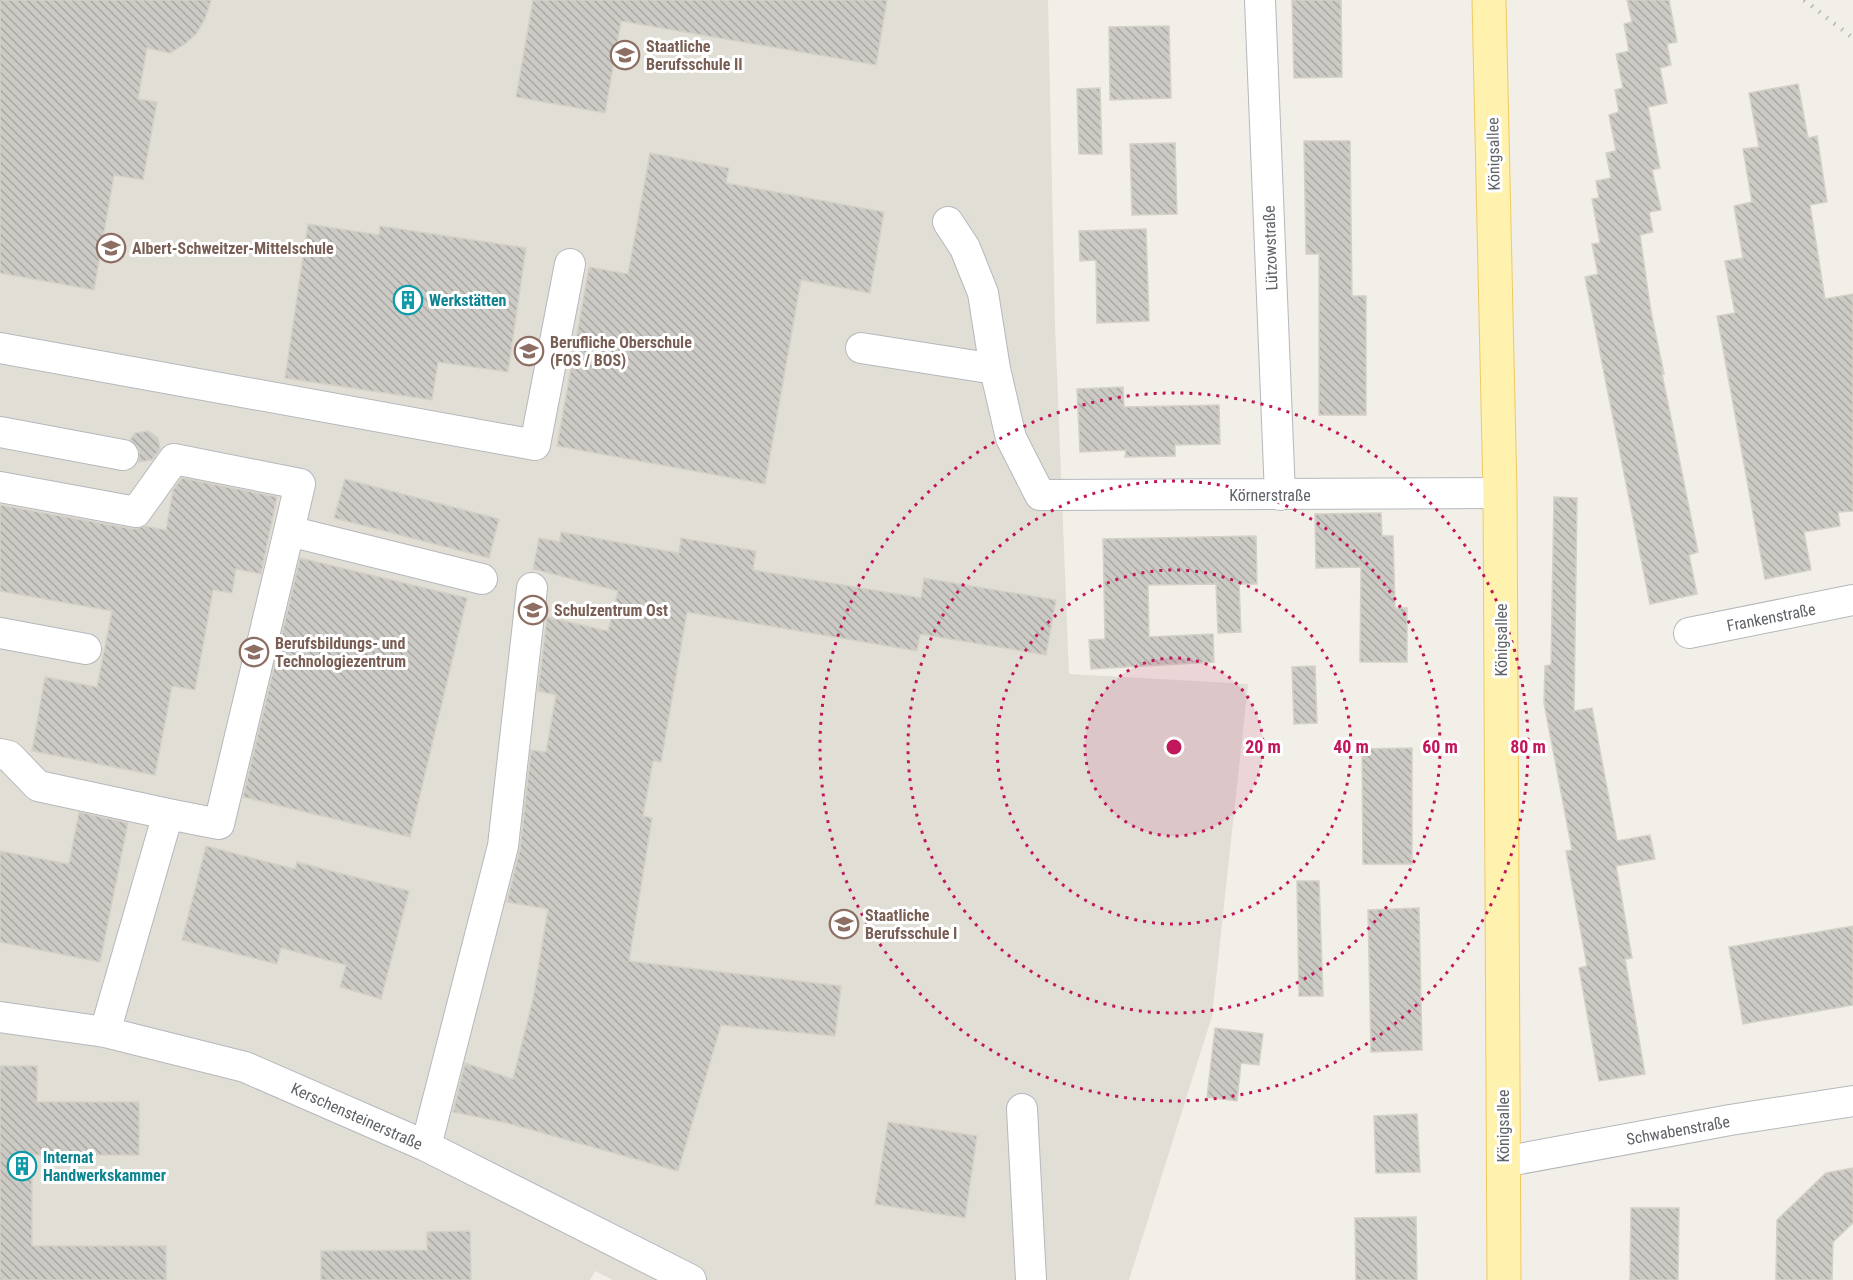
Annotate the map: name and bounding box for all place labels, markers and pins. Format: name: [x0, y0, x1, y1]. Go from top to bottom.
place label: Staatliche Berufsschule II: [646, 37, 743, 74]
school or university icon: Staatliche Berufsschule II: [609, 39, 641, 71]
school or university icon: Albert-Schweitzer-Mittelschule: [95, 232, 127, 264]
place label: Albert-Schweitzer-Mittelschule: [132, 239, 334, 258]
building icon: Werkstätten: [392, 284, 424, 316]
place label: Werkstätten: [429, 291, 507, 310]
place label: Berufliche Oberschule (FOS / BOS): [550, 333, 692, 370]
school or university icon: Berufliche Oberschule (FOS / BOS): [513, 335, 545, 367]
school or university icon: Schulzentrum Ost: [517, 594, 549, 626]
place label: Schulzentrum Ost: [554, 601, 668, 620]
place label: Berufsbildungs- und Technologiezentrum: [275, 634, 406, 671]
school or university icon: Berufsbildungs- und Technologiezentrum: [238, 636, 270, 668]
centre of rings: [1164, 737, 1184, 757]
place label: Staatliche Berufsschule I: [865, 906, 957, 943]
school or university icon: Staatliche Berufsschule I: [828, 908, 860, 940]
place label: Internat Handwerkskammer: [43, 1148, 166, 1185]
building icon: Internat Handwerkskammer: [6, 1150, 38, 1182]

